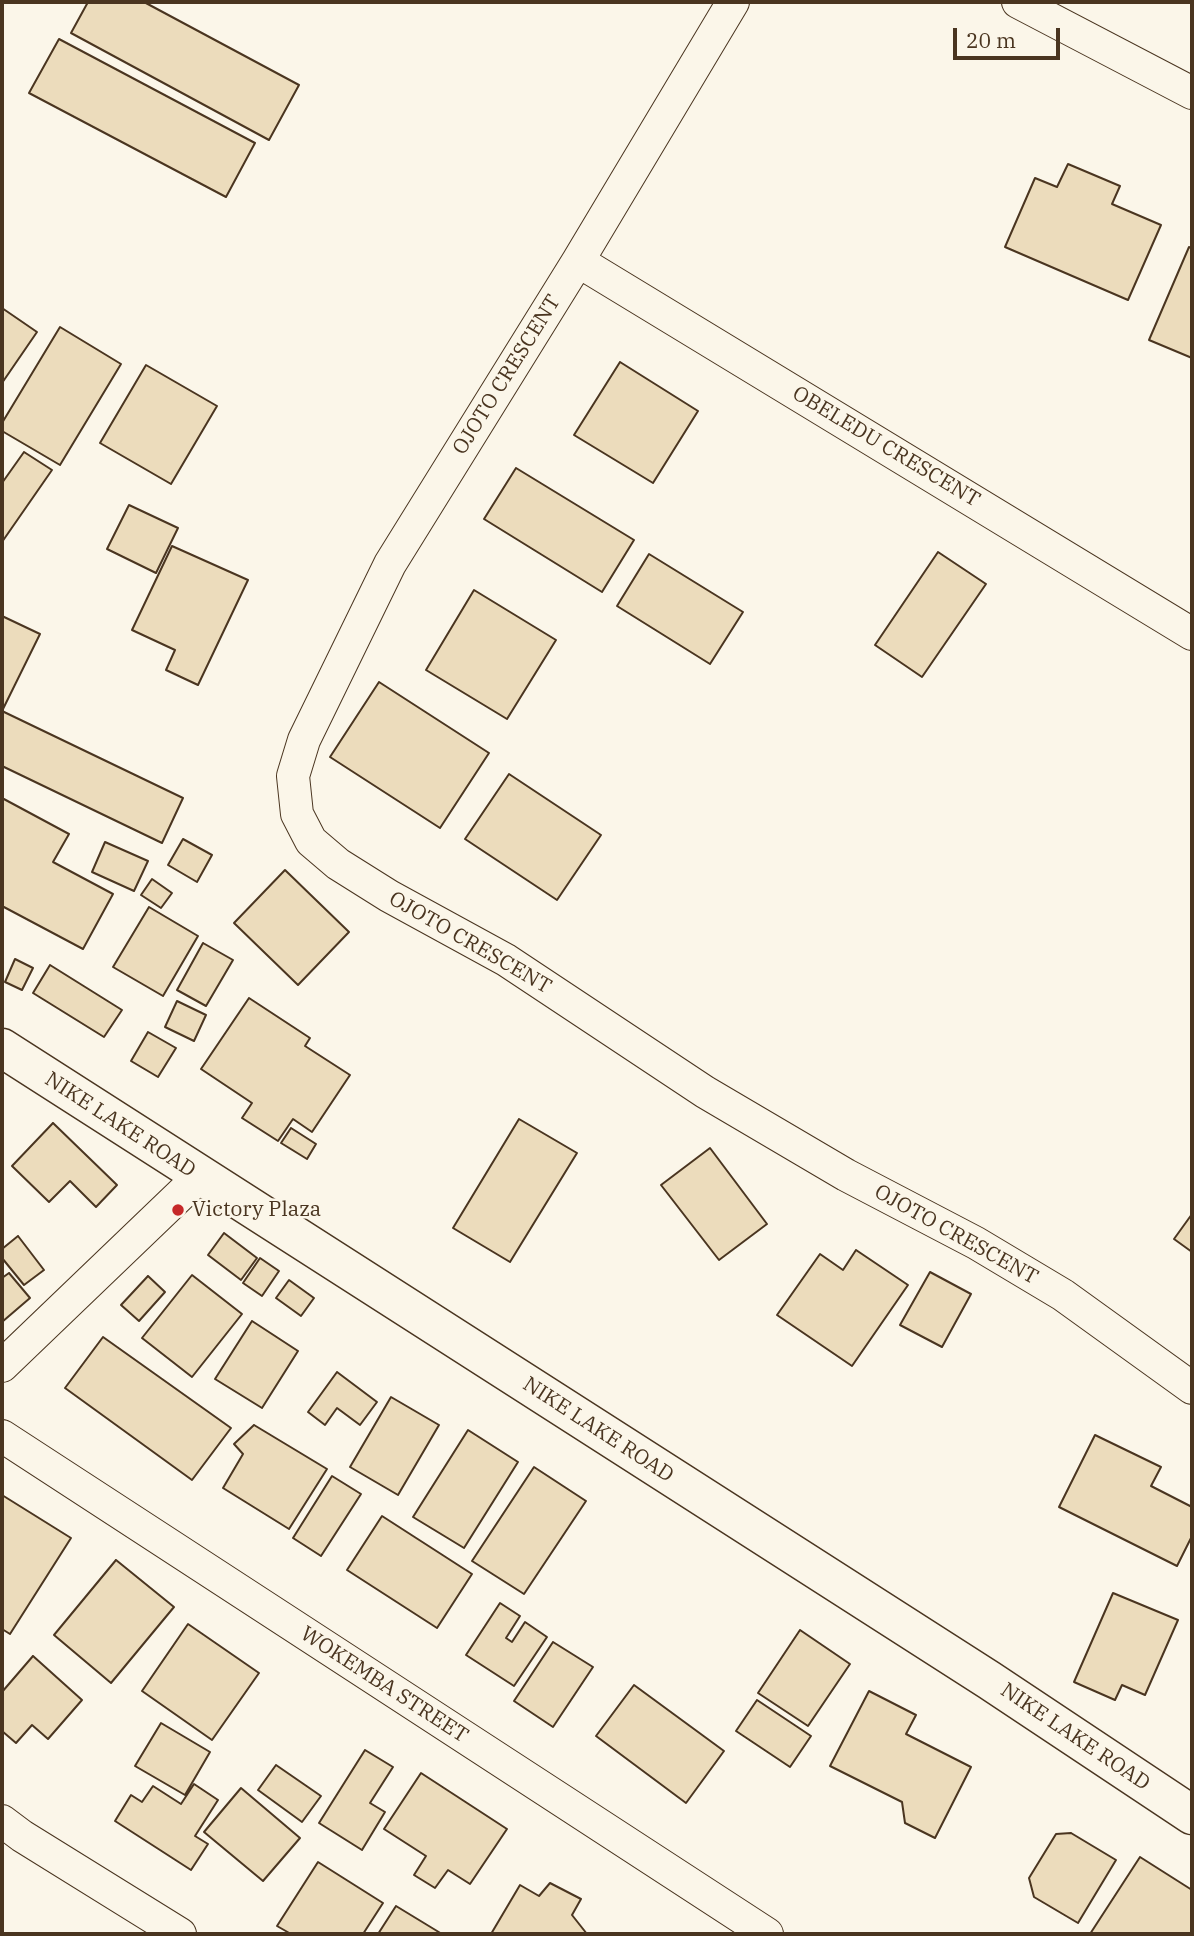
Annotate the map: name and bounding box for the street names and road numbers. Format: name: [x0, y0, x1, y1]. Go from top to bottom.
street label: OJOTO CRESCENT: [448, 291, 566, 459]
street label: OBELEDU CRESCENT: [788, 381, 984, 513]
street label: OJOTO CRESCENT: [384, 886, 556, 1000]
street label: NIKE LAKE ROAD: [40, 1067, 200, 1183]
street label: OJOTO CRESCENT: [870, 1180, 1042, 1290]
street label: NIKE LAKE ROAD: [518, 1372, 678, 1488]
street label: WOKEMBA STREET: [295, 1621, 473, 1749]
street label: NIKE LAKE ROAD: [996, 1678, 1154, 1796]

